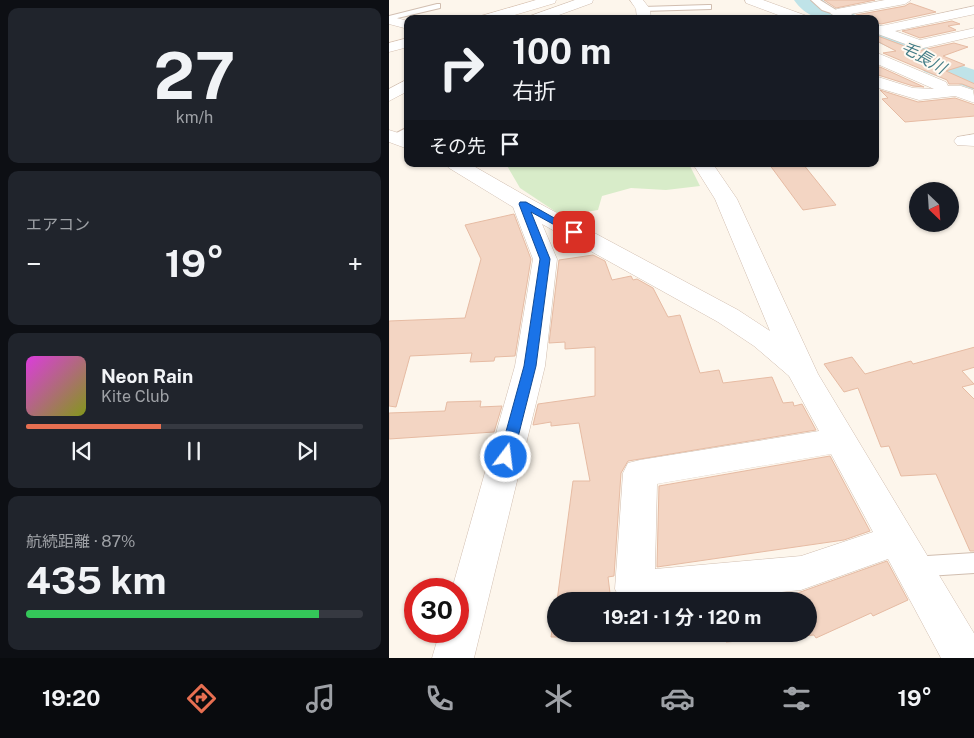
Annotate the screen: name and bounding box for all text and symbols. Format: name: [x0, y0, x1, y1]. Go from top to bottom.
text: 100 m: [512, 31, 611, 72]
icon: right: [429, 35, 494, 100]
text: 27: [154, 37, 235, 114]
water label: 毛長川: [898, 37, 951, 79]
text: 右折: [512, 78, 556, 104]
text: km/h: [176, 108, 213, 127]
icon: arrive: [496, 130, 524, 158]
text: その先: [429, 135, 486, 157]
north arrow: [909, 182, 959, 232]
map controls: [909, 182, 959, 232]
pin: [553, 211, 595, 253]
text: エアコン: [26, 215, 90, 234]
icon: arrive: [560, 218, 588, 246]
text: 19°: [165, 241, 224, 286]
text: −: [26, 247, 42, 280]
text: +: [347, 247, 363, 280]
text: Neon Rain: [101, 365, 193, 387]
text: Kite Club: [101, 387, 169, 406]
position arrow: [479, 430, 531, 482]
icon: previous: [68, 437, 96, 465]
icon: pause: [180, 437, 208, 465]
icon: next: [293, 437, 321, 465]
text: 航続距離 · 87%: [26, 532, 135, 551]
text: 435 km: [26, 558, 166, 603]
speed limit sign: 30: [404, 578, 469, 643]
text: 19:21 · 1 分 · 120 m: [603, 606, 761, 628]
icon: directions: [184, 681, 219, 716]
icon: music: [303, 681, 338, 716]
icon: phone: [422, 681, 457, 716]
icon: climate: [541, 681, 576, 716]
icon: car: [660, 681, 695, 716]
icon: filters: [779, 681, 814, 716]
text: 19:20: [42, 685, 100, 711]
text: 19°: [898, 685, 932, 711]

